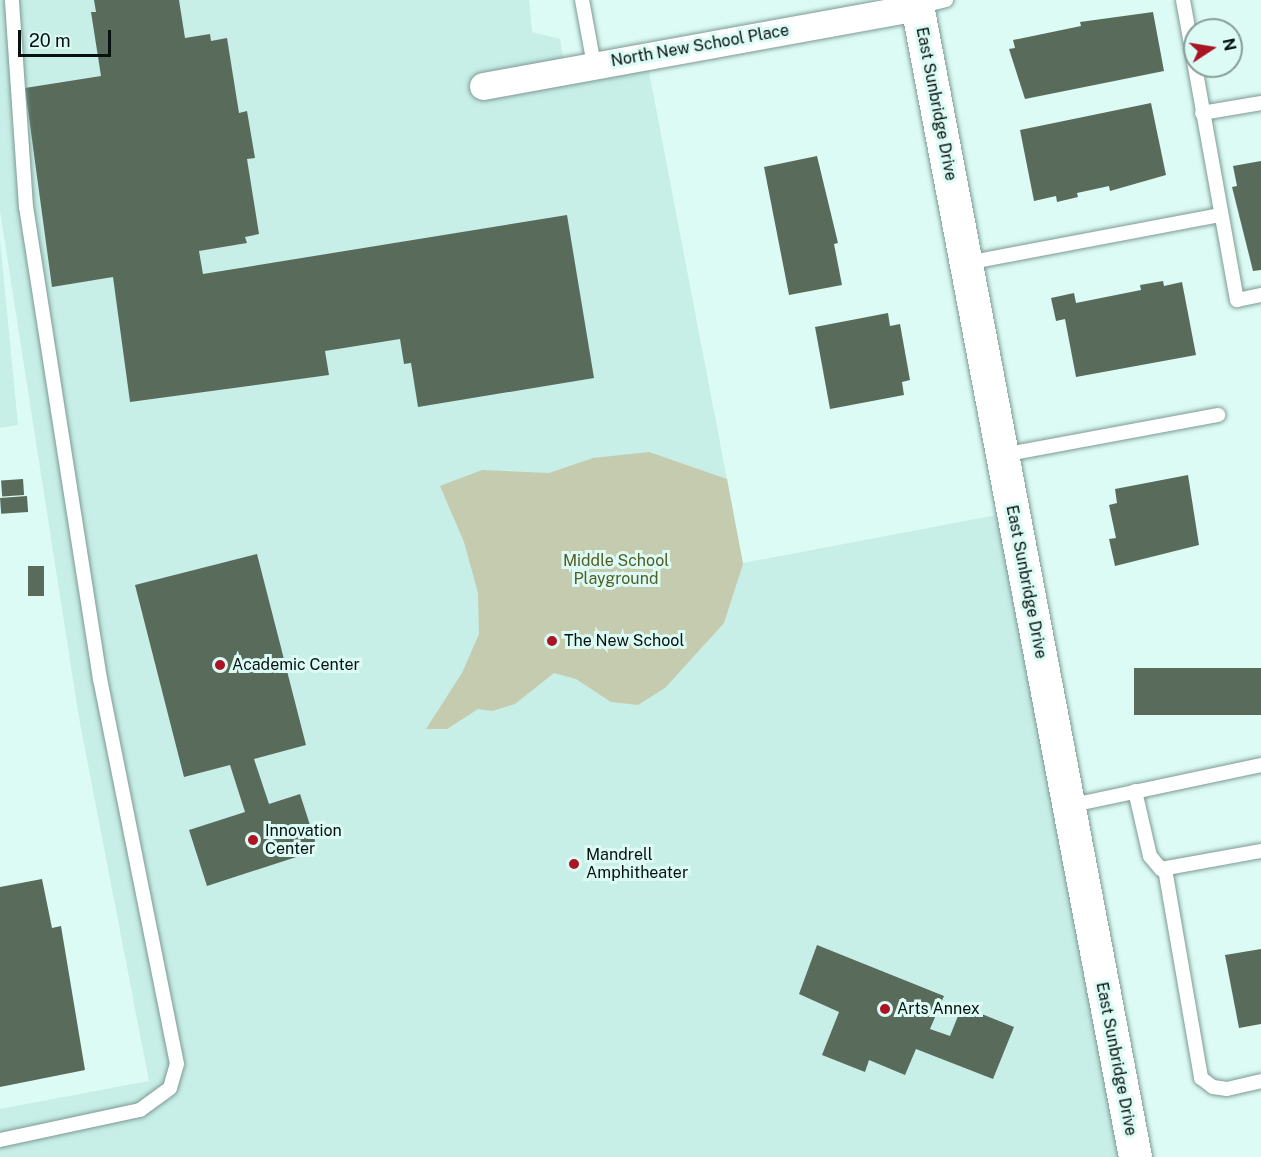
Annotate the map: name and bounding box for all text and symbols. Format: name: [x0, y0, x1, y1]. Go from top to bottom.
scale bar: [21, 18, 114, 56]
north arrow: [1183, 18, 1243, 78]
street label: North New School Place: [609, 21, 791, 71]
street label: East Sunbridge Drive: [912, 26, 960, 182]
text: 20 m: [29, 30, 71, 51]
text: N: [1219, 36, 1240, 53]
street label: East Sunbridge Drive: [1002, 504, 1050, 660]
park label: Middle School Playground: [563, 551, 669, 589]
place label: The New School: [564, 631, 684, 651]
marker: The New School: [545, 634, 559, 648]
place label: Academic Center: [232, 655, 360, 675]
marker: Academic Center: [213, 658, 227, 672]
place label: Innovation Center: [265, 821, 342, 859]
marker: Innovation Center: [246, 833, 260, 847]
place label: Mandrell Amphitheater: [586, 845, 688, 883]
marker: Mandrell Amphitheater: [567, 857, 581, 871]
street label: East Sunbridge Drive: [1092, 981, 1140, 1137]
place label: Arts Annex: [897, 999, 980, 1019]
marker: Arts Annex: [878, 1002, 892, 1016]

